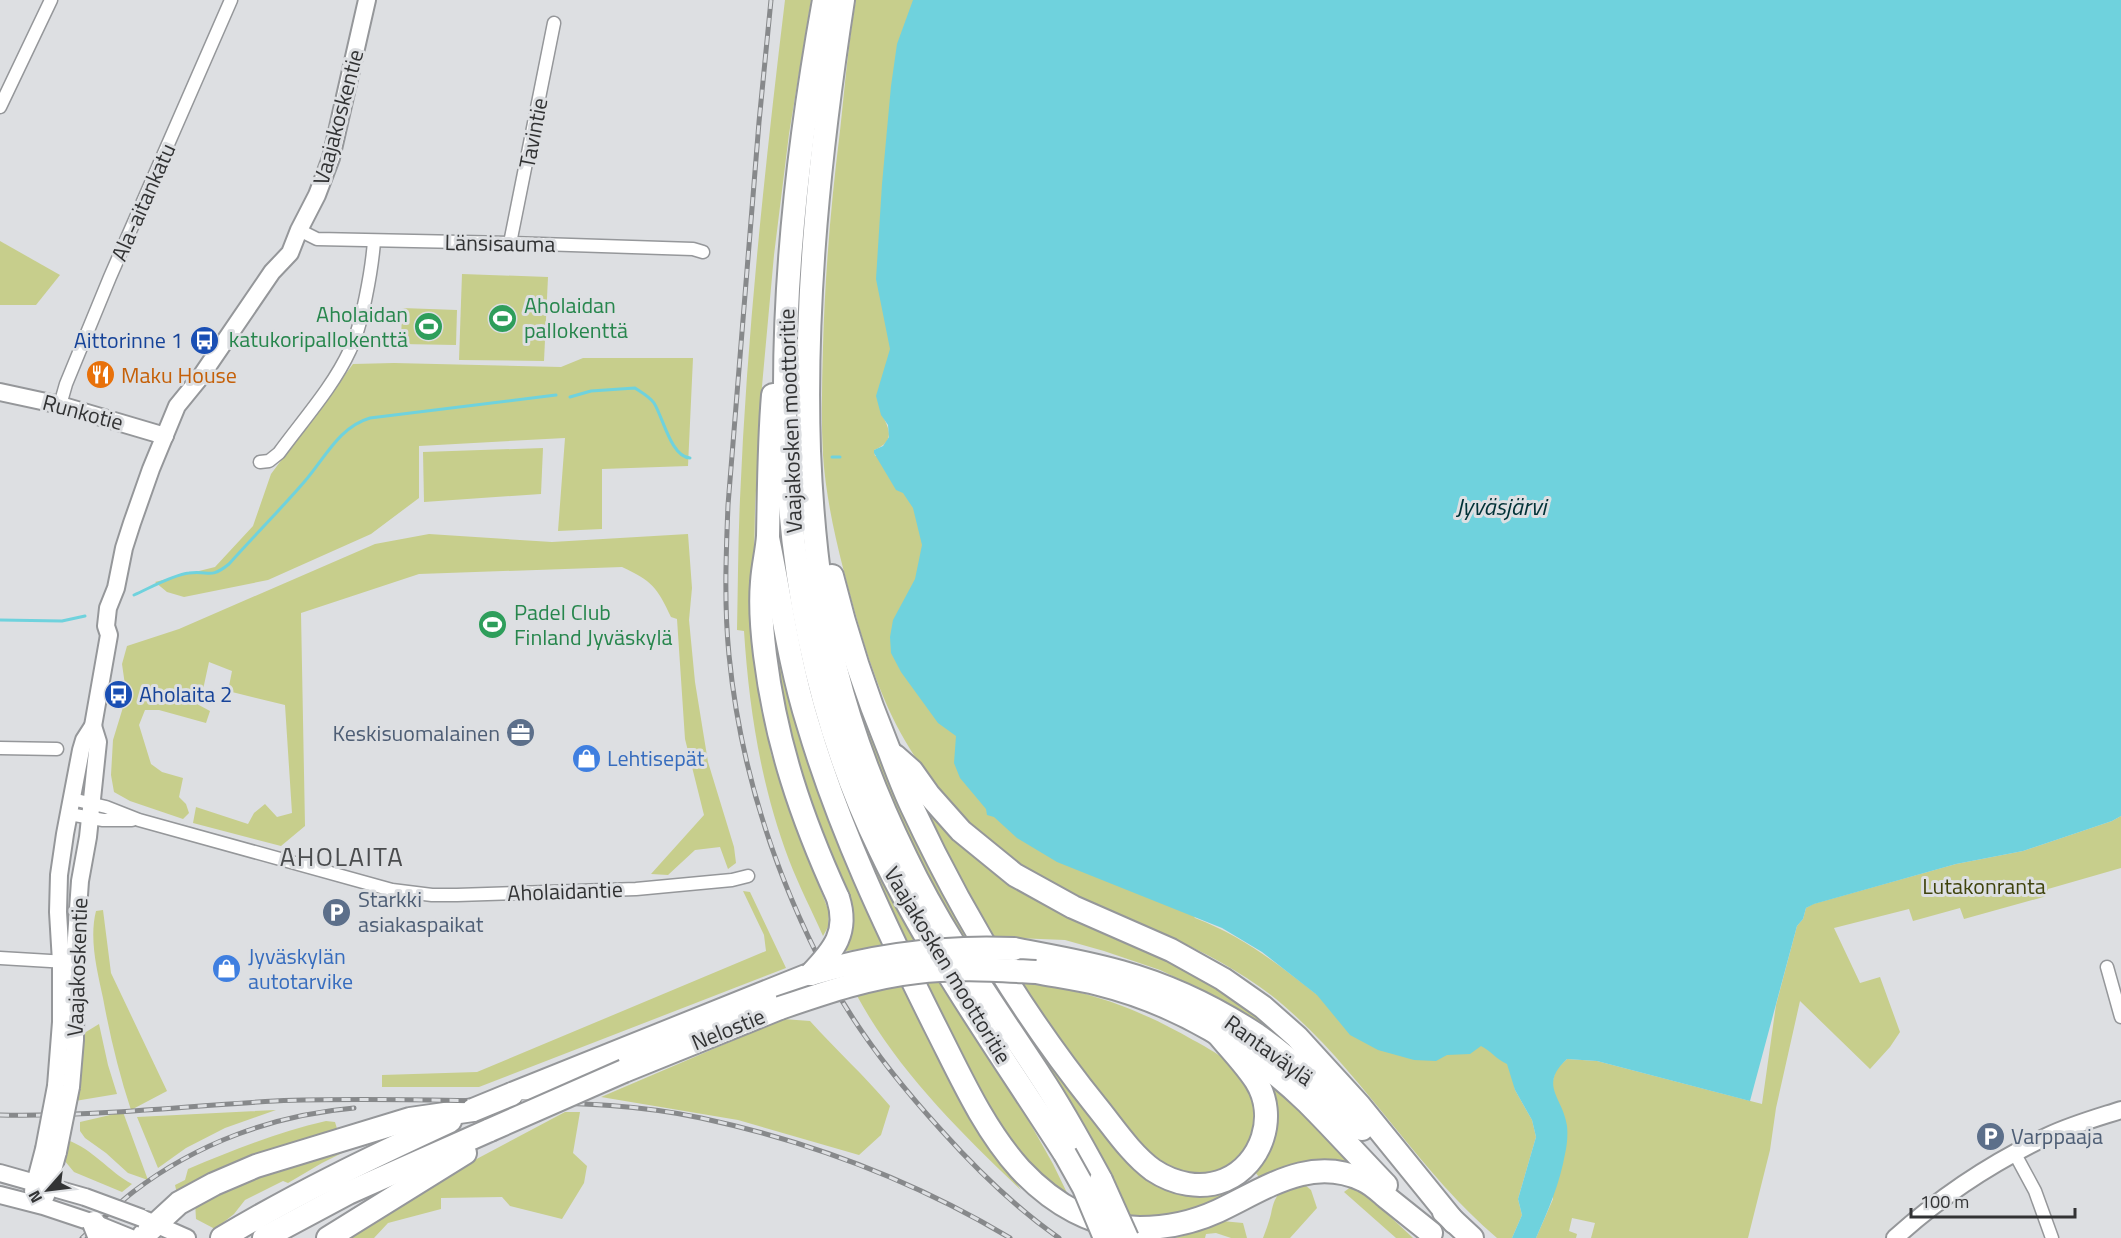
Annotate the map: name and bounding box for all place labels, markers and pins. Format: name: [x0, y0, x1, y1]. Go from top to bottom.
place label: Aholaidan pallokenttä: [524, 288, 628, 347]
place label: Aholaidan katukoripallokenttä: [229, 297, 408, 356]
sports icon: Aholaidan pallokenttä: [487, 302, 519, 334]
sports icon: Aholaidan katukoripallokenttä: [413, 311, 445, 343]
place label: Aittorinne 1: [74, 323, 183, 357]
bus stop icon: Aittorinne 1: [188, 324, 220, 356]
place label: Maku House: [121, 358, 237, 392]
restaurant icon: Maku House: [84, 359, 116, 391]
place label: Padel Club Finland Jyväskylä: [514, 595, 673, 654]
sports icon: Padel Club Finland Jyväskylä: [477, 609, 509, 641]
place label: Aholaita 2: [139, 677, 232, 711]
bus stop icon: Aholaita 2: [102, 678, 134, 710]
place label: Keskisuomalainen: [333, 716, 500, 750]
office icon: Keskisuomalainen: [505, 717, 537, 749]
place label: Lehtisepät: [607, 741, 705, 775]
shop icon: Lehtisepät: [570, 742, 602, 774]
place label: Starkki asiakaspaikat: [358, 882, 484, 941]
parking icon: Starkki asiakaspaikat: [321, 896, 353, 928]
place label: Jyväskylän autotarvike: [248, 939, 353, 998]
shop icon: Jyväskylän autotarvike: [211, 953, 243, 985]
place label: Varppaaja: [2011, 1119, 2103, 1153]
parking icon: Varppaaja: [1974, 1120, 2006, 1152]

